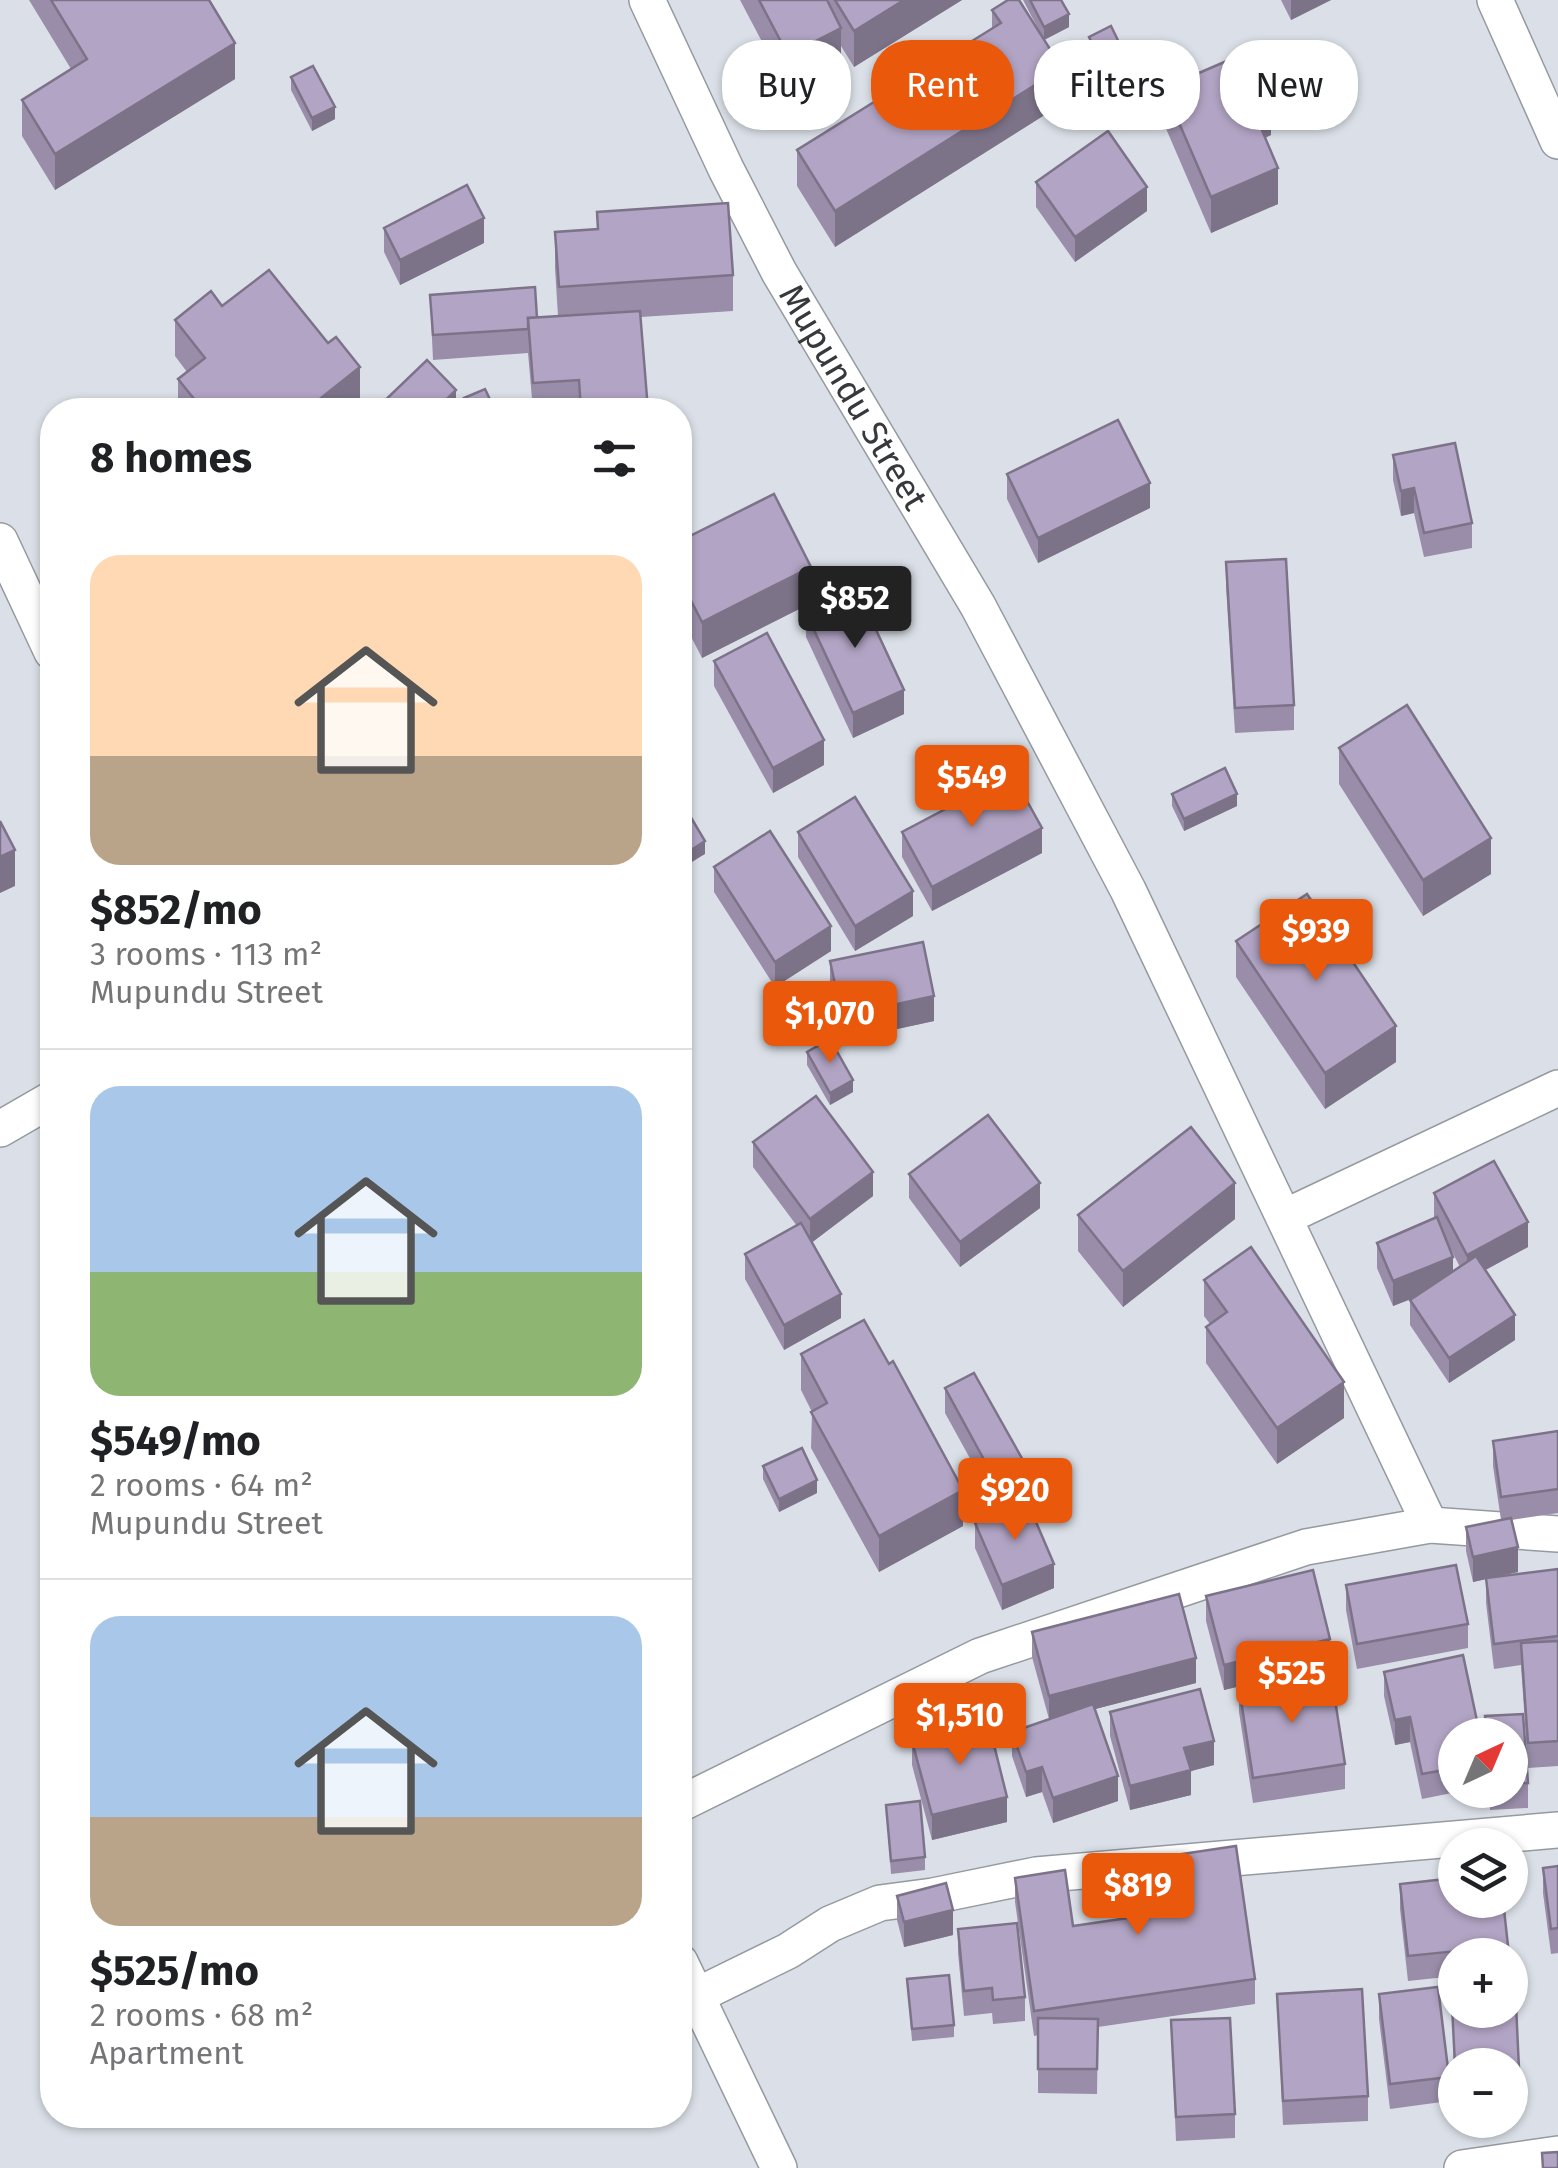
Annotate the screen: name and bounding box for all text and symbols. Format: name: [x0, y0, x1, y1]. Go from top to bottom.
chip: Buy: [722, 40, 851, 130]
chip: Rent: [871, 40, 1014, 130]
chip: Filters: [1034, 40, 1200, 130]
chip: New: [1220, 40, 1358, 130]
street label: Mupundu Street: [770, 277, 937, 518]
icon: filters: [587, 431, 642, 486]
text: 8 homes: [90, 433, 252, 483]
pin: $852: [796, 566, 914, 651]
text: $852: [820, 579, 890, 617]
icon: home: [276, 620, 456, 800]
pin: $549: [913, 745, 1031, 830]
text: $549: [937, 758, 1007, 796]
text: $852/mo: [90, 885, 262, 935]
pin: $939: [1257, 899, 1375, 984]
text: $939: [1282, 912, 1350, 950]
text: 3 rooms · 113 m²: [90, 935, 322, 973]
text: Mupundu Street: [90, 973, 323, 1011]
pin: $1,070: [749, 981, 911, 1066]
text: $1,070: [785, 994, 875, 1032]
icon: home: [276, 1151, 456, 1331]
text: $549/mo: [90, 1416, 261, 1466]
pin: $920: [956, 1458, 1074, 1543]
text: 2 rooms · 64 m²: [90, 1466, 313, 1504]
text: $920: [980, 1471, 1050, 1509]
text: Mupundu Street: [90, 1504, 323, 1542]
pin: $525: [1233, 1641, 1351, 1726]
text: $525: [1258, 1654, 1326, 1692]
icon: home: [276, 1681, 456, 1861]
pin: $1,510: [879, 1683, 1041, 1768]
text: $1,510: [916, 1696, 1004, 1734]
north arrow: [1438, 1718, 1528, 1808]
map controls: [1438, 1718, 1528, 2138]
button: layers: [1438, 1828, 1528, 1918]
pin: $819: [1079, 1853, 1197, 1938]
text: $819: [1104, 1866, 1172, 1904]
button: +: [1438, 1938, 1528, 2028]
text: $525/mo: [90, 1946, 259, 1996]
text: 2 rooms · 68 m²: [90, 1996, 313, 2034]
text: Apartment: [90, 2034, 244, 2072]
button: −: [1438, 2048, 1528, 2138]

